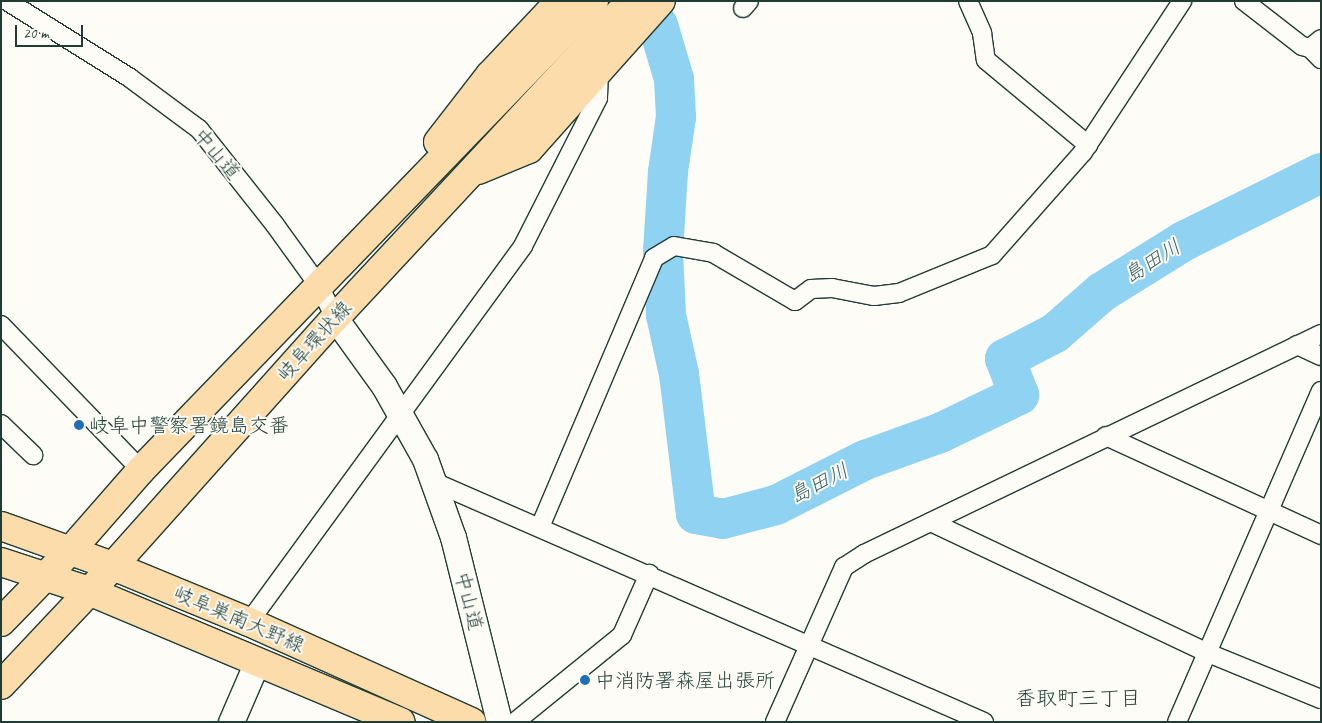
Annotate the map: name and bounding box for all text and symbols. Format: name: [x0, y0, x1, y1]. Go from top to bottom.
scale bar: [18, 15, 85, 47]
text: 20 m: [23, 24, 49, 43]
street label: 中山道: [189, 123, 245, 185]
water label: 島田川: [1119, 234, 1185, 288]
street label: 岐阜環状線: [272, 296, 356, 386]
place label: 岐阜中警察署鏡島交番: [89, 413, 289, 437]
marker: 岐阜中警察署鏡島交番: [73, 419, 85, 431]
water label: 島田川: [785, 457, 853, 509]
street label: 中山道: [450, 569, 488, 633]
street label: 岐阜巣南大野線: [170, 581, 308, 657]
place label: 中消防署森屋出張所: [595, 668, 775, 692]
marker: 中消防署森屋出張所: [579, 674, 591, 686]
district label: 香取町三丁目: [1015, 685, 1141, 711]

